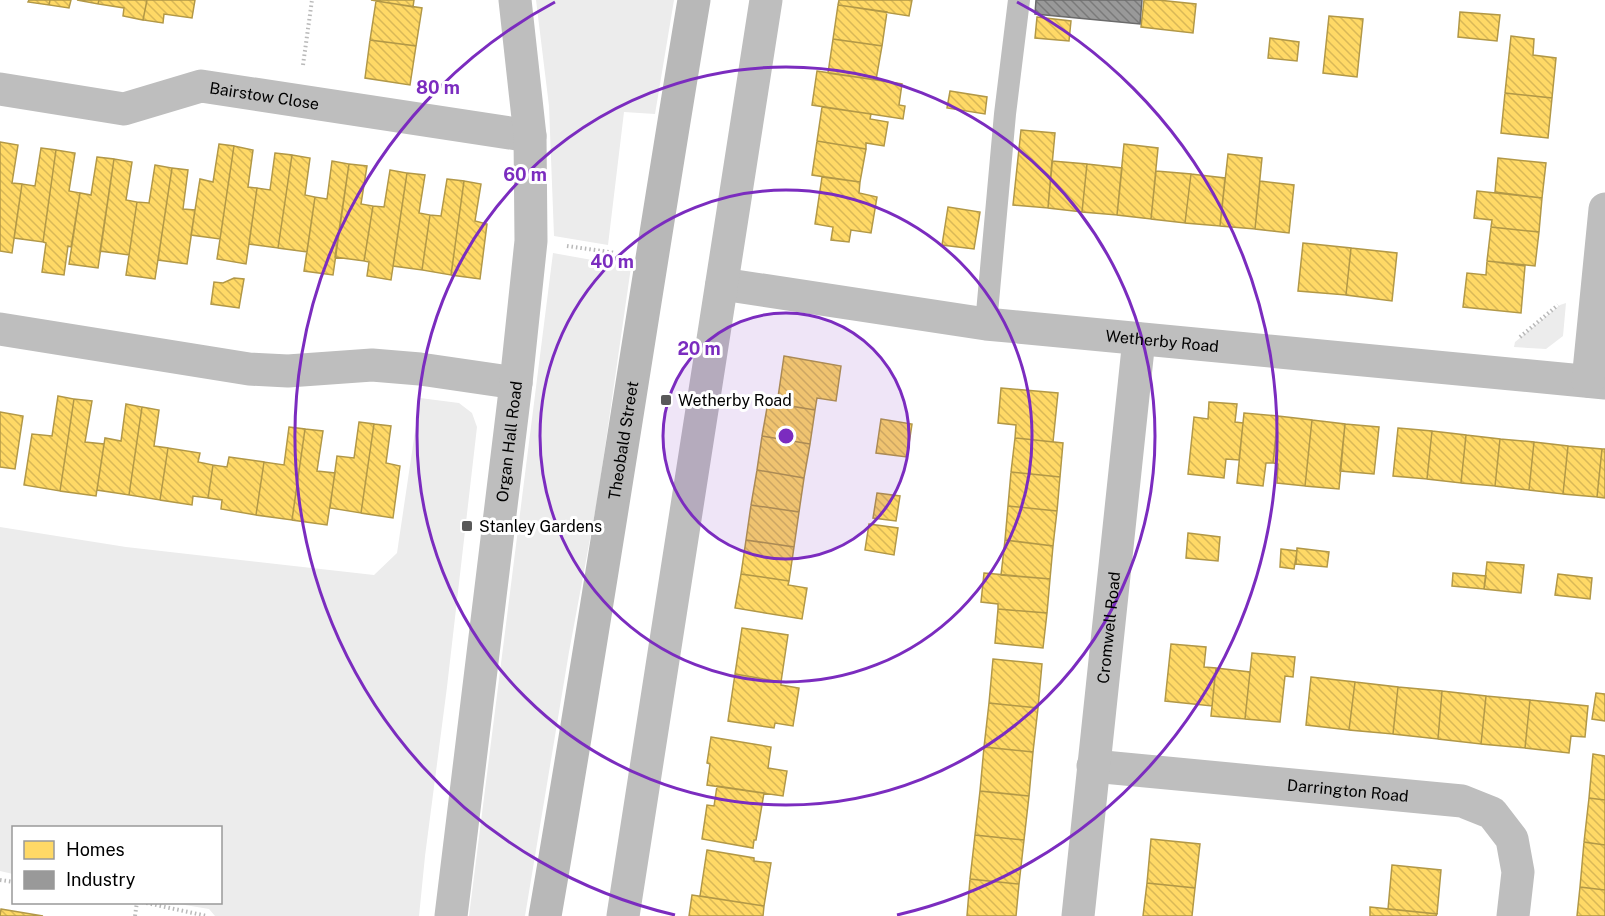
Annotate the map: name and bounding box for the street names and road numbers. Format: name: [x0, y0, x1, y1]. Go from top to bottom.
street label: Bairstow Close: [208, 78, 320, 114]
street label: Wetherby Road: [1105, 326, 1220, 356]
street label: Organ Hall Road: [493, 380, 526, 503]
street label: Theobald Street: [605, 380, 642, 501]
street label: Cromwell Road: [1094, 571, 1124, 685]
street label: Darrington Road: [1286, 775, 1409, 806]

